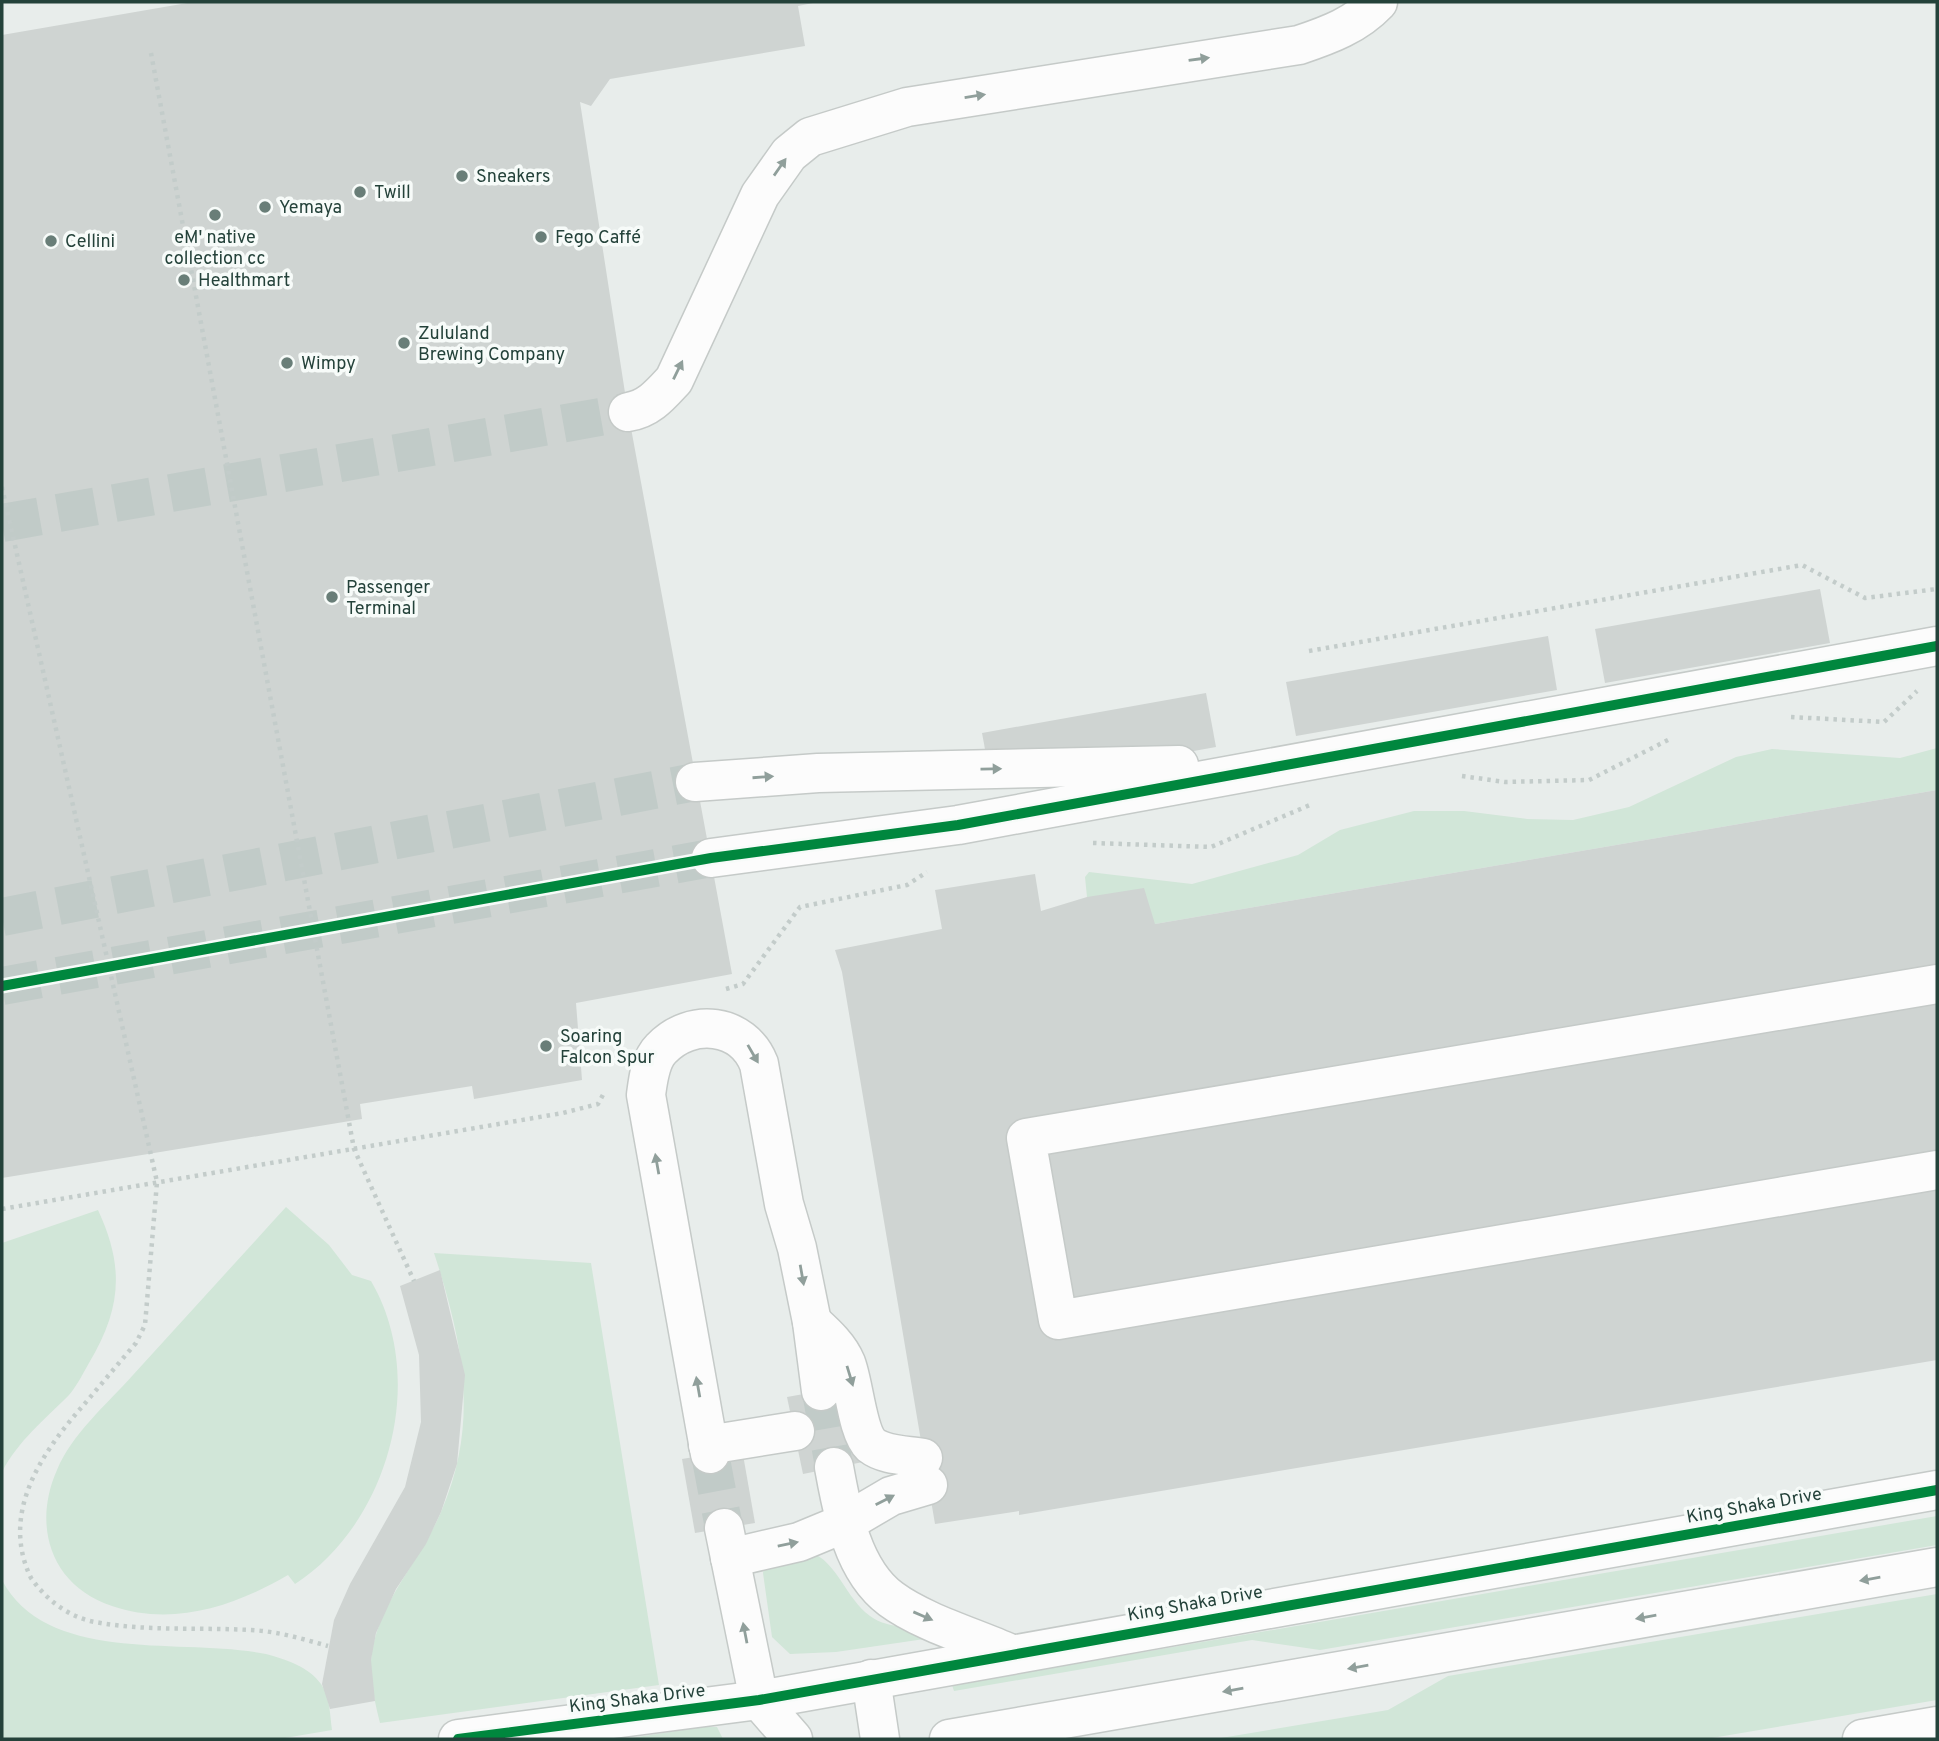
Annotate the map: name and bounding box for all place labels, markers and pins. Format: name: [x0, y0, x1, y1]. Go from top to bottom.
place label: Sneakers: [476, 166, 550, 189]
marker: Sneakers: [454, 168, 470, 184]
place label: Twill: [374, 182, 411, 205]
marker: Twill: [352, 184, 368, 200]
place label: Yemaya: [279, 197, 342, 220]
marker: Yemaya: [257, 199, 273, 215]
marker: eM' native collection cc: [207, 207, 223, 223]
place label: eM' native collection cc: [165, 227, 265, 271]
place label: Fego Caffé: [555, 227, 641, 250]
marker: Fego Caffé: [533, 229, 549, 245]
place label: Cellini: [65, 231, 115, 254]
marker: Cellini: [43, 233, 59, 249]
place label: Healthmart: [198, 270, 290, 293]
marker: Healthmart: [176, 272, 192, 288]
place label: Zululand Brewing Company: [418, 323, 565, 367]
marker: Zululand Brewing Company: [396, 335, 412, 351]
place label: Wimpy: [301, 353, 356, 376]
marker: Wimpy: [279, 355, 295, 371]
place label: Passenger Terminal: [346, 577, 430, 621]
marker: Passenger Terminal: [324, 589, 340, 605]
place label: Soaring Falcon Spur: [560, 1026, 655, 1070]
marker: Soaring Falcon Spur: [538, 1038, 554, 1054]

